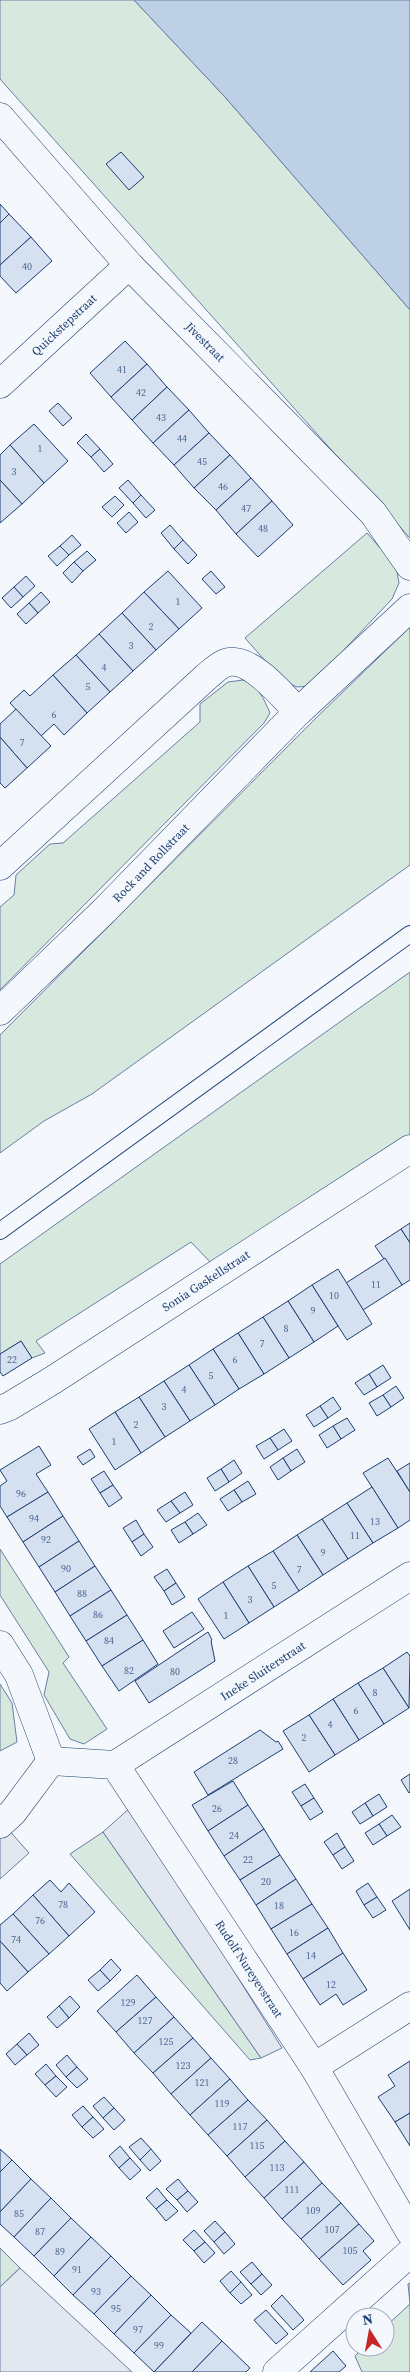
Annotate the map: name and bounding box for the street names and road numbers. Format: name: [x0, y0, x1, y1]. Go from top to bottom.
street label: Quickstepstraat: [28, 291, 100, 359]
street label: Jivestraat: [181, 318, 228, 365]
street label: Rock and Rollstraat: [109, 820, 193, 906]
street label: Sonia Gaskellstraat: [159, 1247, 253, 1315]
street label: Ineke Sluiterstraat: [217, 1638, 309, 1704]
street label: Rudolf Nureyevstraat: [212, 1917, 287, 2021]

